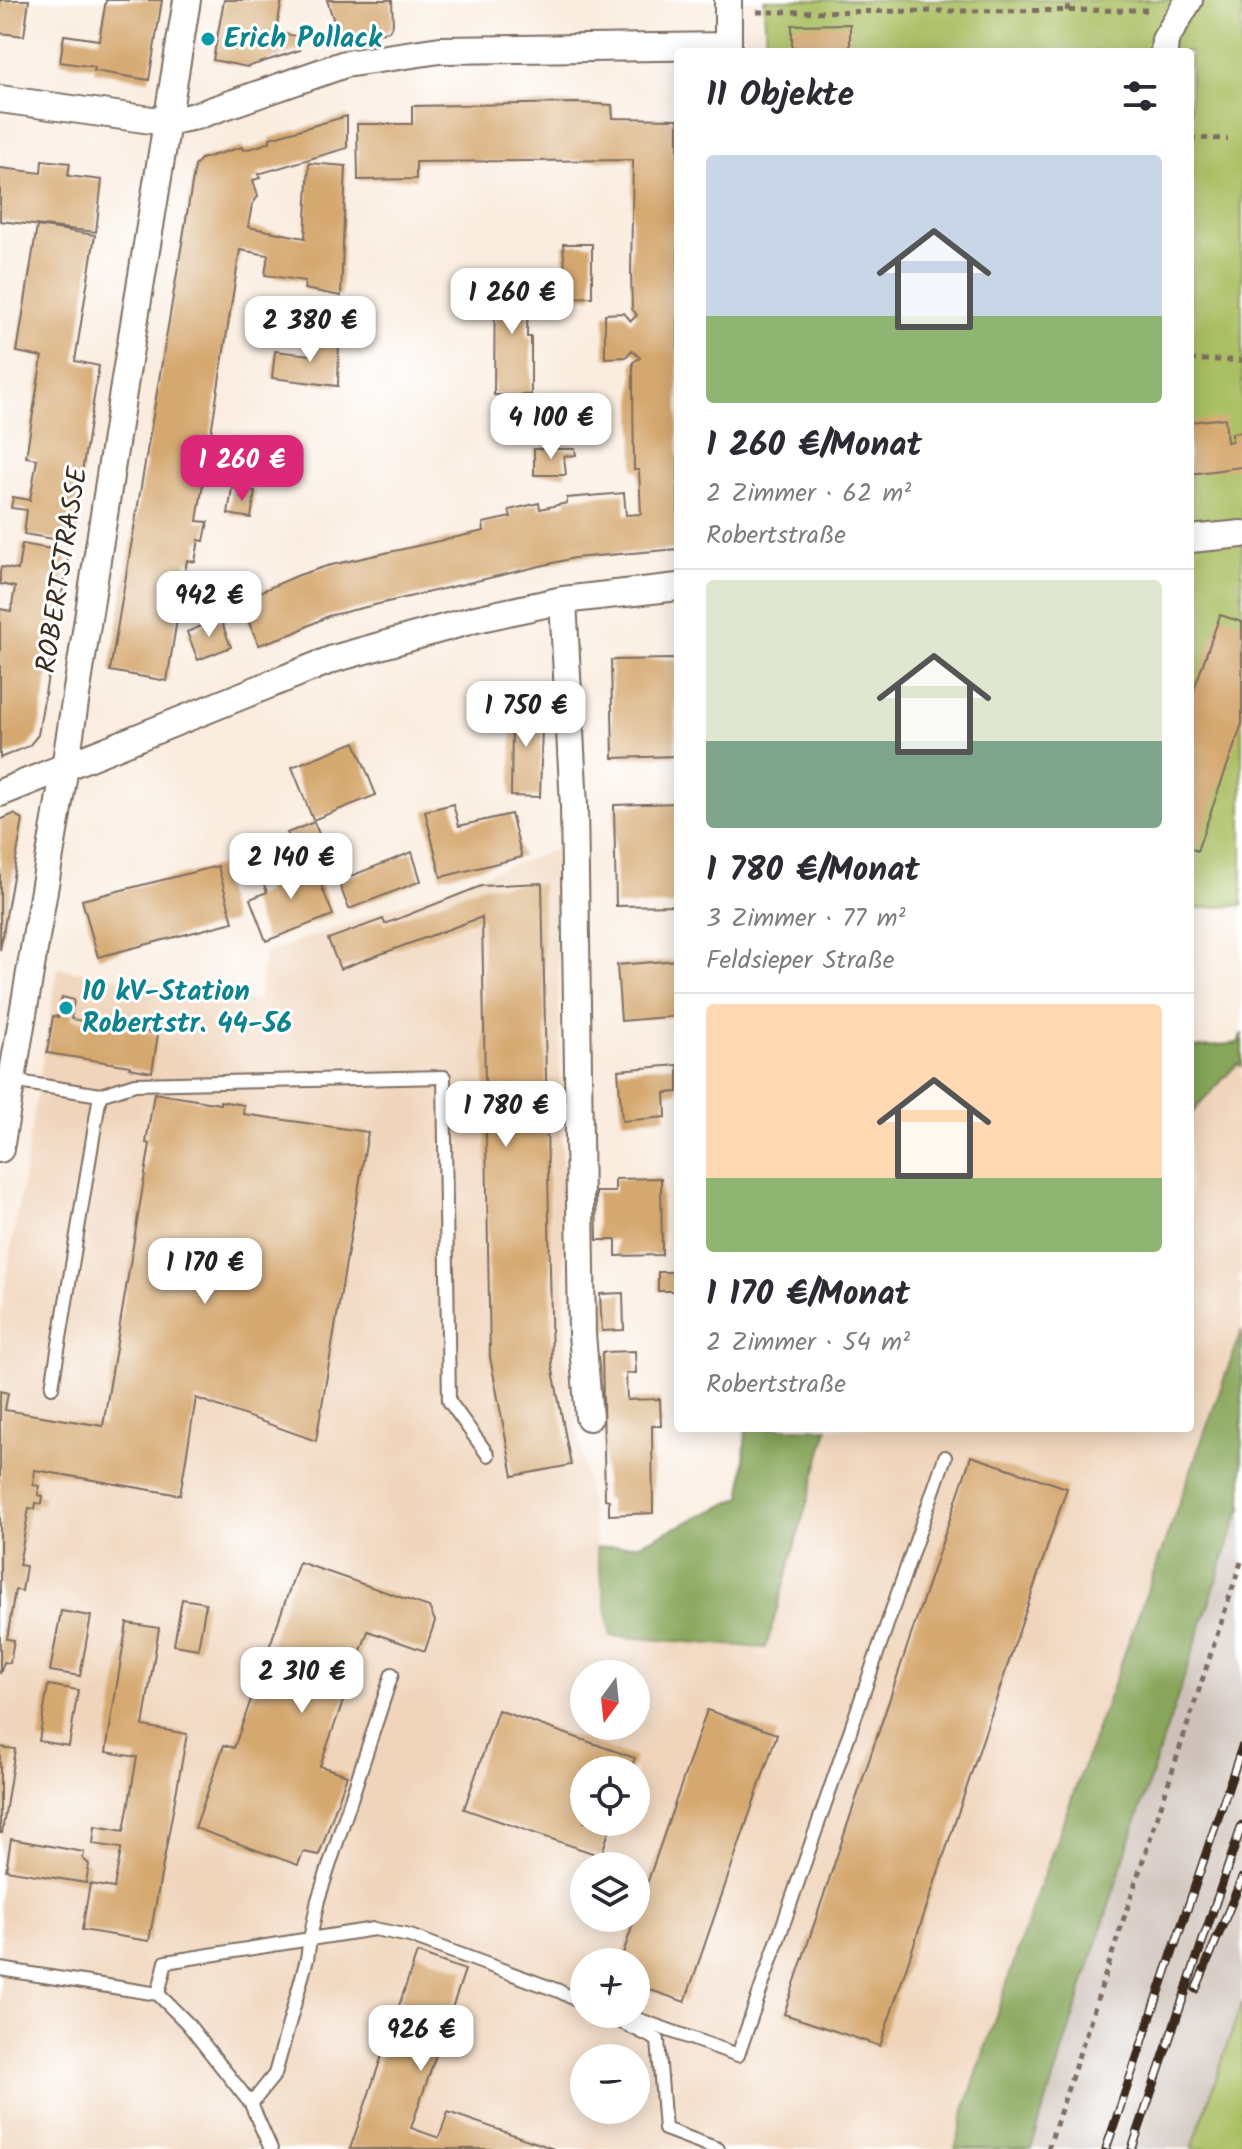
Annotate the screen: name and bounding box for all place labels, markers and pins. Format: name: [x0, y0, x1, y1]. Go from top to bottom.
place label: Erich Pollack: [224, 17, 383, 62]
marker: Erich Pollack: [199, 30, 217, 48]
pin: 1 260 €: [438, 268, 586, 336]
pin: 2 380 €: [236, 296, 384, 364]
pin: 4 100 €: [477, 393, 625, 461]
pin: 1 260 €: [168, 435, 316, 503]
pin: 942 €: [153, 571, 265, 639]
pin: 1 750 €: [452, 681, 600, 749]
pin: 2 140 €: [217, 833, 365, 901]
place label: 10 kV-Station Robertstr. 44-56: [82, 970, 292, 1047]
marker: 10 kV-Station Robertstr. 44-56: [57, 999, 75, 1017]
pin: 1 780 €: [432, 1081, 580, 1149]
pin: 1 170 €: [131, 1238, 279, 1306]
pin: 2 310 €: [228, 1647, 376, 1715]
pin: 926 €: [365, 2005, 477, 2073]

